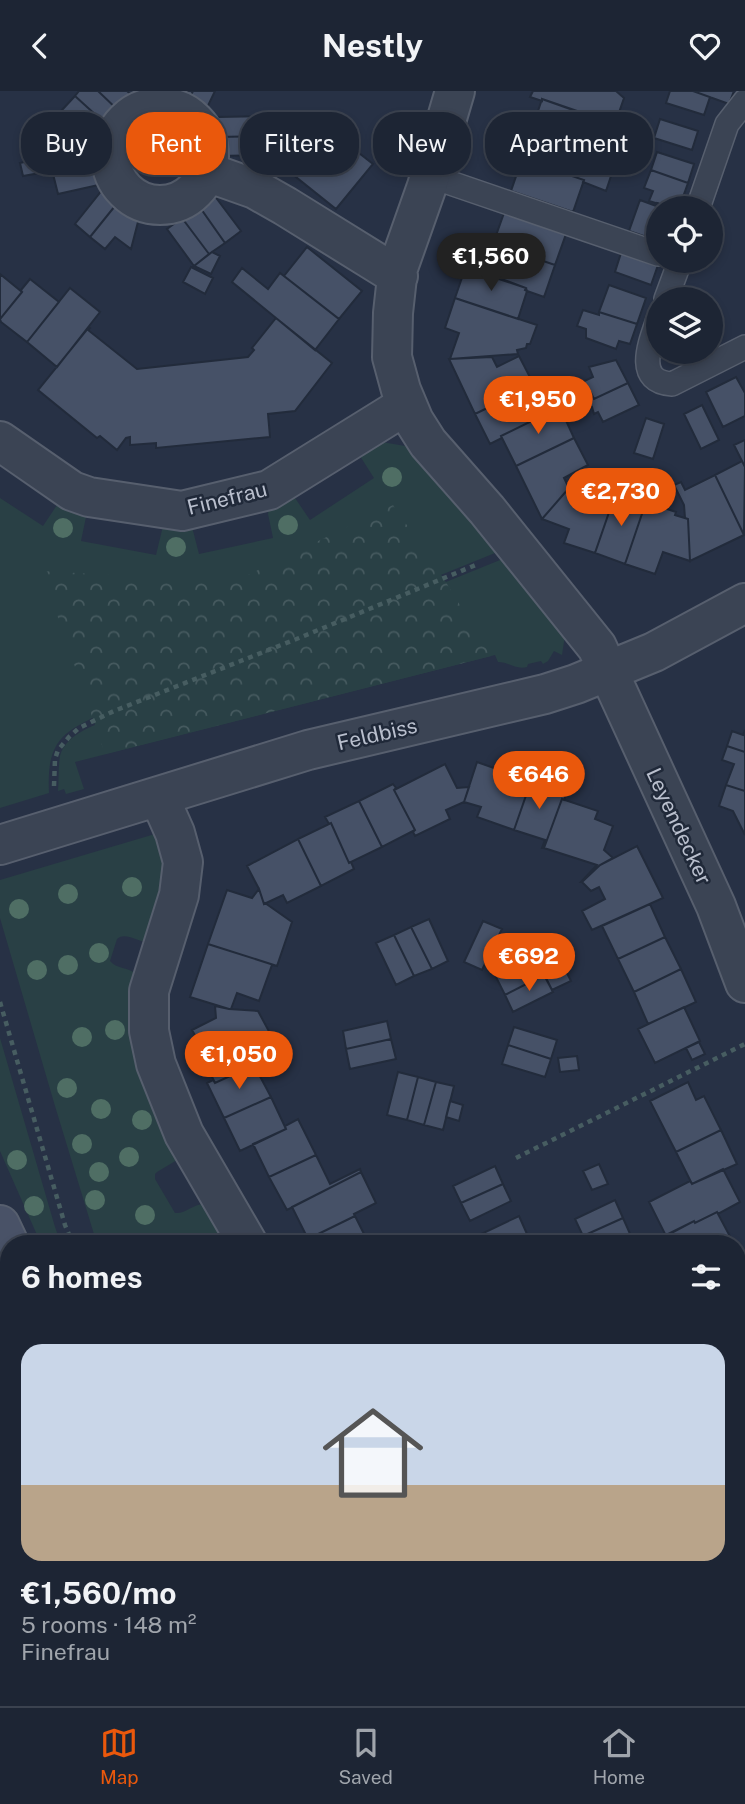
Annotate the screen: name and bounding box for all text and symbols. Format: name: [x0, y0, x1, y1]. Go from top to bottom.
icon: back: [21, 27, 59, 65]
text: Nestly: [322, 27, 423, 64]
icon: heart: [686, 27, 724, 65]
chip: Buy: [21, 112, 112, 175]
chip: Rent: [126, 112, 226, 175]
chip: Filters: [240, 112, 359, 175]
chip: New: [373, 112, 471, 175]
chip: Apartment: [485, 112, 653, 175]
map controls: [646, 196, 723, 364]
button: locate: [646, 196, 723, 273]
pin: €1,560: [434, 233, 548, 293]
text: €1,560: [453, 242, 529, 269]
button: layers: [646, 287, 723, 364]
pin: €1,950: [481, 377, 595, 436]
text: €1,950: [500, 385, 576, 412]
pin: €2,730: [564, 469, 678, 528]
street label: Finefrau: [185, 476, 269, 520]
text: €2,730: [582, 477, 660, 504]
street label: Feldbiss: [334, 713, 420, 755]
pin: €646: [498, 751, 580, 811]
text: €646: [509, 760, 569, 787]
street label: Leyendecker: [641, 764, 717, 888]
pin: €692: [488, 933, 570, 993]
text: €692: [499, 942, 559, 969]
pin: €1,050: [182, 1031, 296, 1091]
text: €1,050: [201, 1040, 277, 1067]
icon: filters: [687, 1258, 725, 1296]
text: 6 homes: [21, 1259, 143, 1295]
icon: home: [310, 1390, 436, 1516]
text: €1,560/mo: [21, 1575, 177, 1611]
text: 5 rooms · 148 m²: [21, 1611, 196, 1638]
text: Finefrau: [21, 1638, 110, 1665]
tab: Map: [100, 1724, 139, 1788]
tab: Saved: [338, 1724, 393, 1788]
tab: Home: [593, 1724, 645, 1788]

